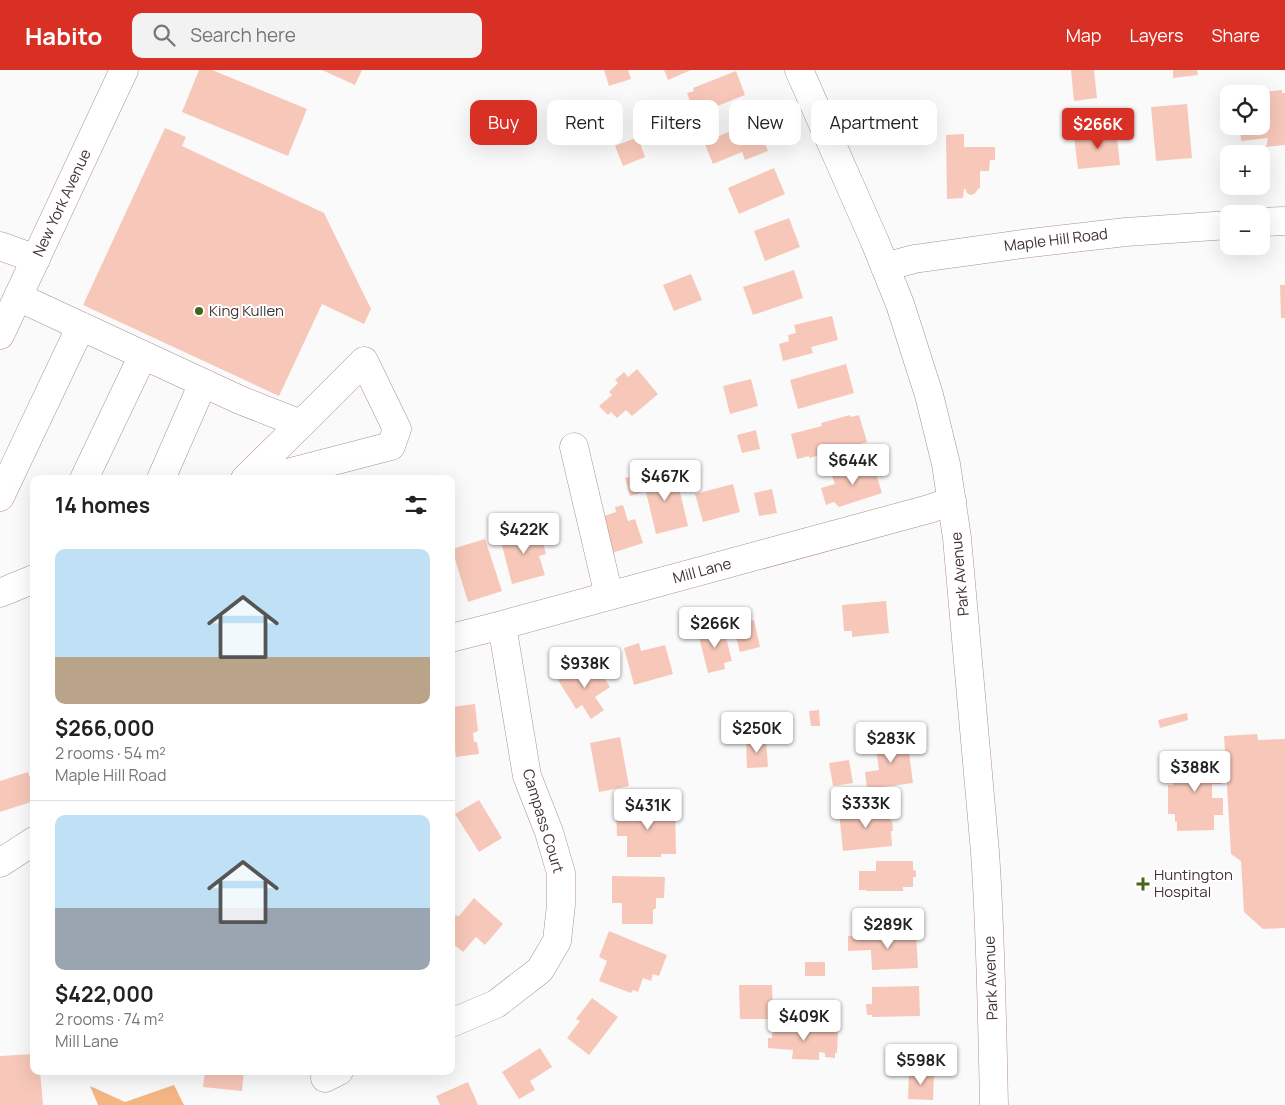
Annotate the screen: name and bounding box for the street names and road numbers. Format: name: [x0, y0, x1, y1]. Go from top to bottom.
street label: New York Avenue: [27, 145, 96, 260]
street label: Maple Hill Road: [1003, 223, 1109, 256]
street label: Park Avenue: [945, 531, 974, 617]
street label: Mill Lane: [670, 553, 734, 588]
street label: Campass Court: [518, 766, 569, 875]
street label: Park Avenue: [979, 935, 1002, 1020]

